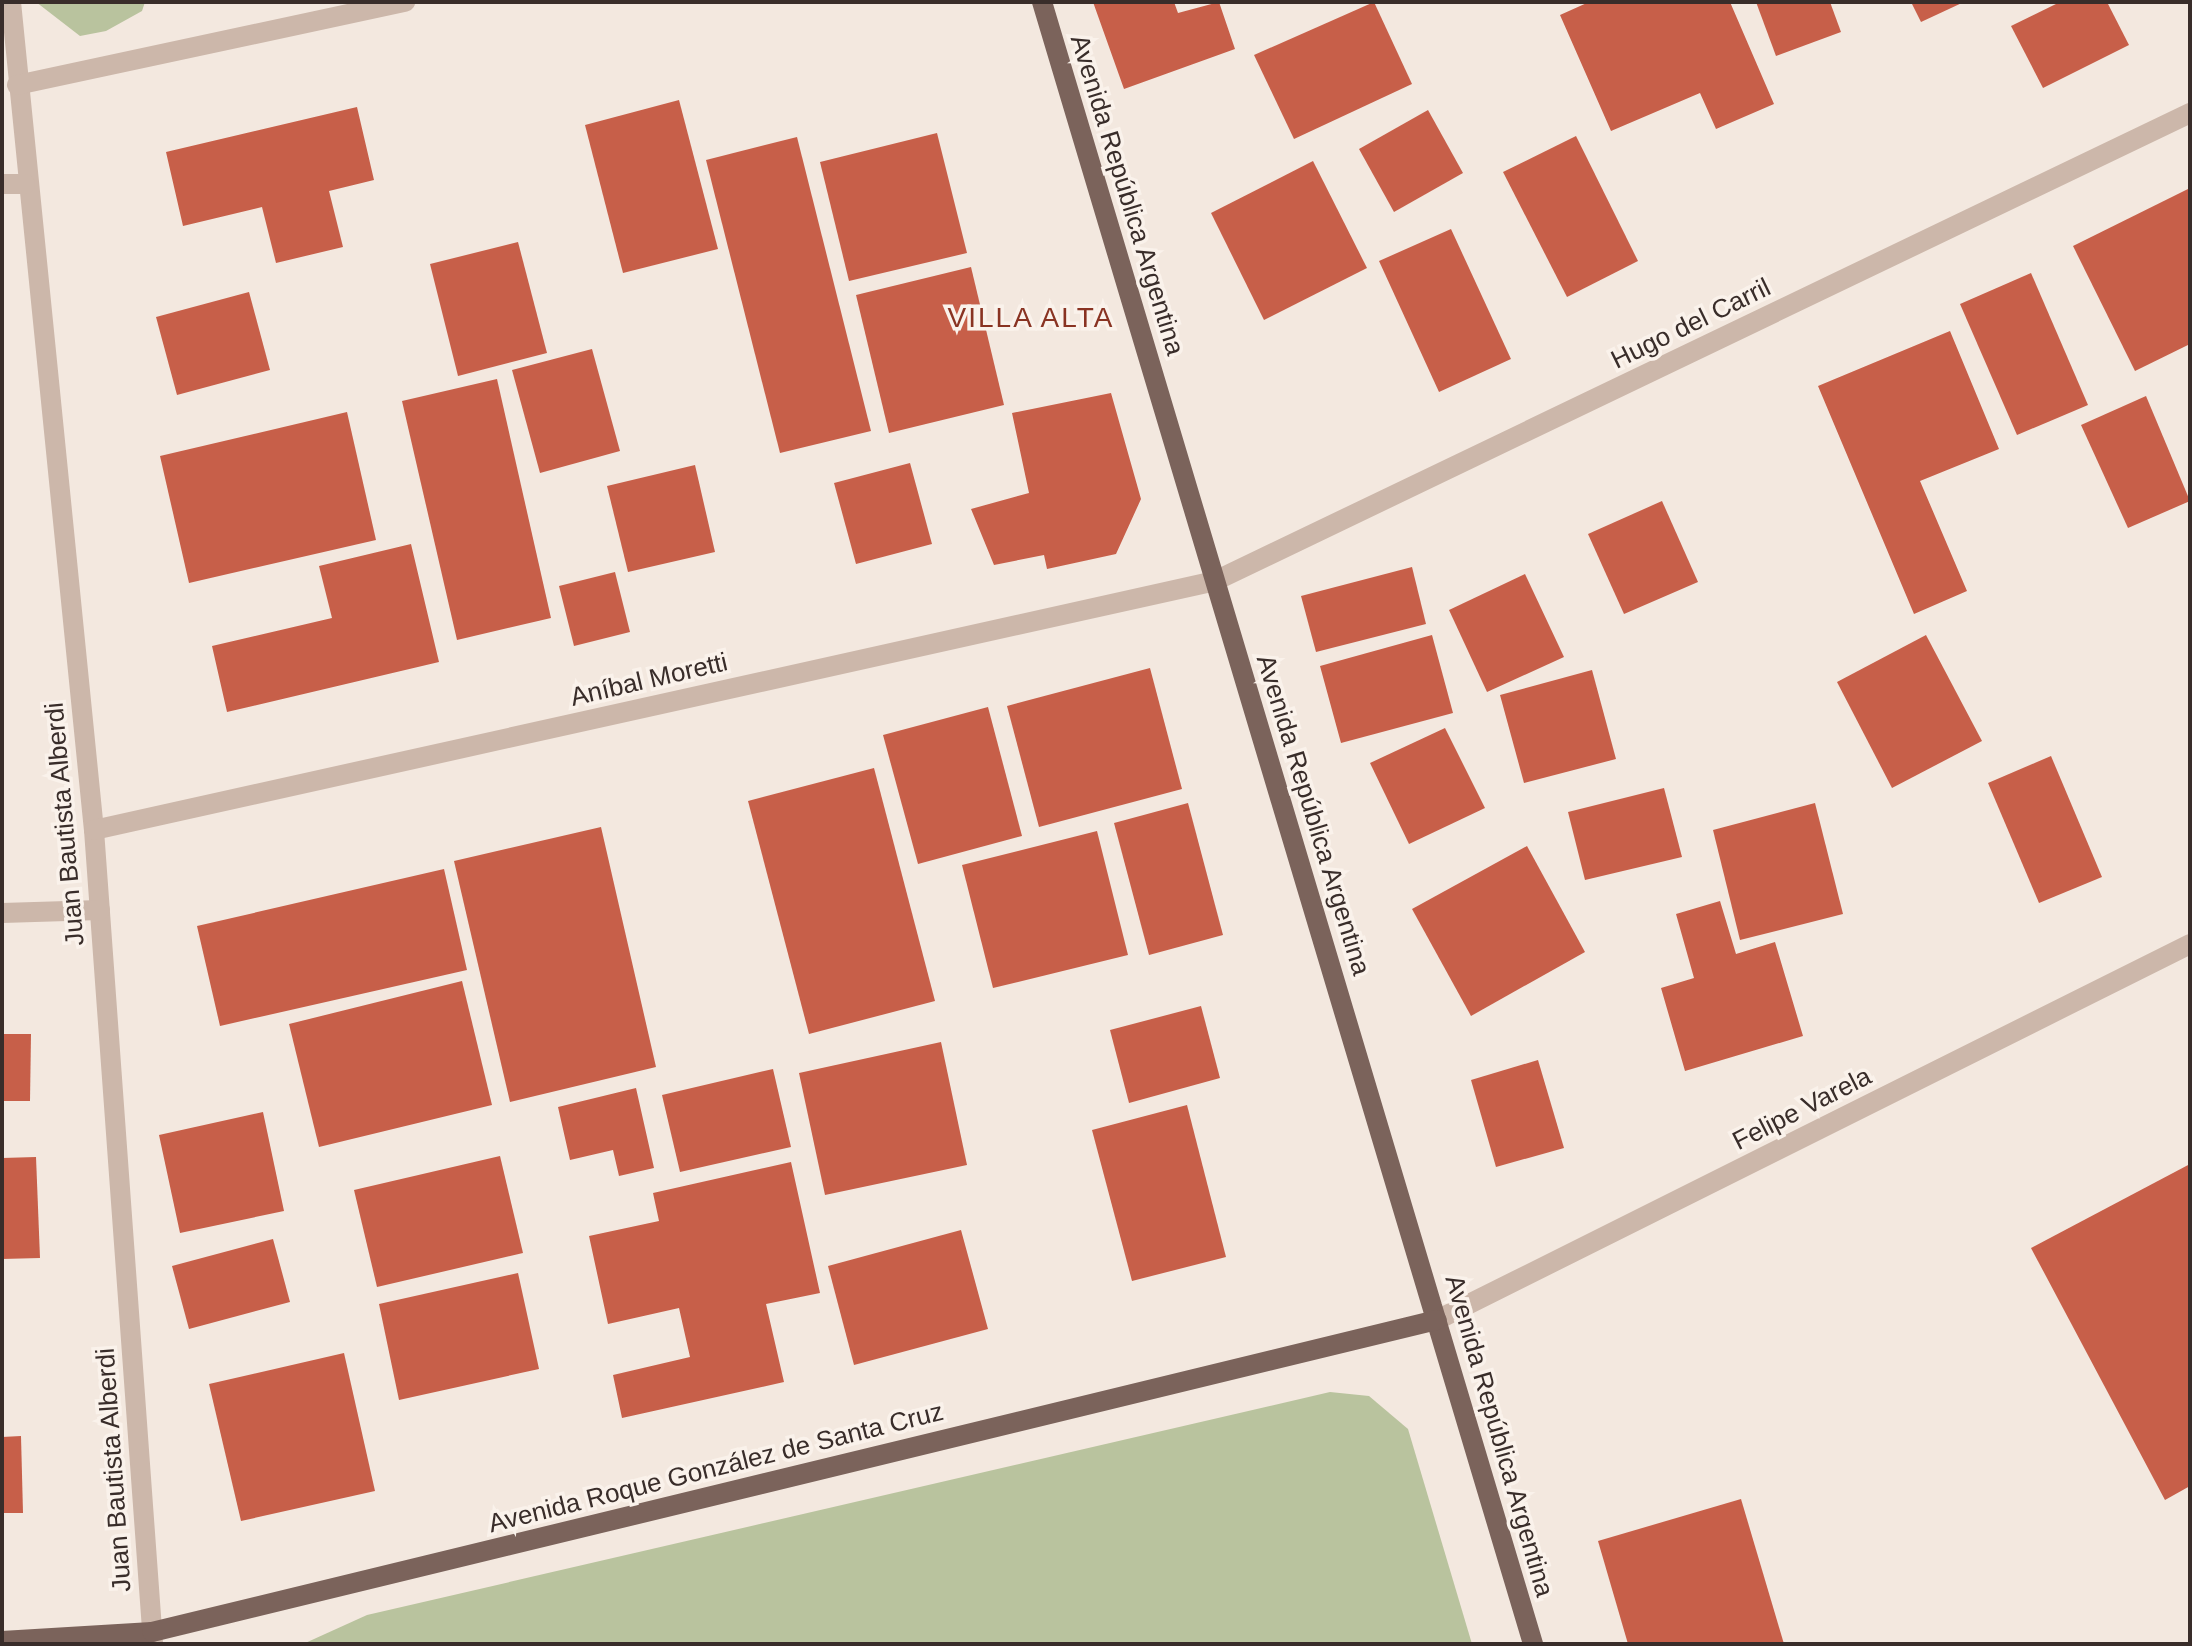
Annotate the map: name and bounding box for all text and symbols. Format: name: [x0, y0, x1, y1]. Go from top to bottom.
street label: Avenida República Argentina: [1063, 30, 1191, 360]
street label: Hugo del Carril: [1606, 272, 1776, 376]
district label: VILLA ALTA: [946, 301, 1116, 335]
street label: Aníbal Moretti: [567, 647, 731, 713]
street label: Avenida República Argentina: [1249, 650, 1377, 980]
street label: Juan Bautista Alberdi: [39, 700, 91, 948]
street label: Felipe Varela: [1728, 1061, 1876, 1157]
street label: Avenida República Argentina: [1438, 1271, 1560, 1601]
street label: Juan Bautista Alberdi: [90, 1346, 138, 1594]
street label: Avenida Roque González de Santa Cruz: [485, 1396, 947, 1540]

